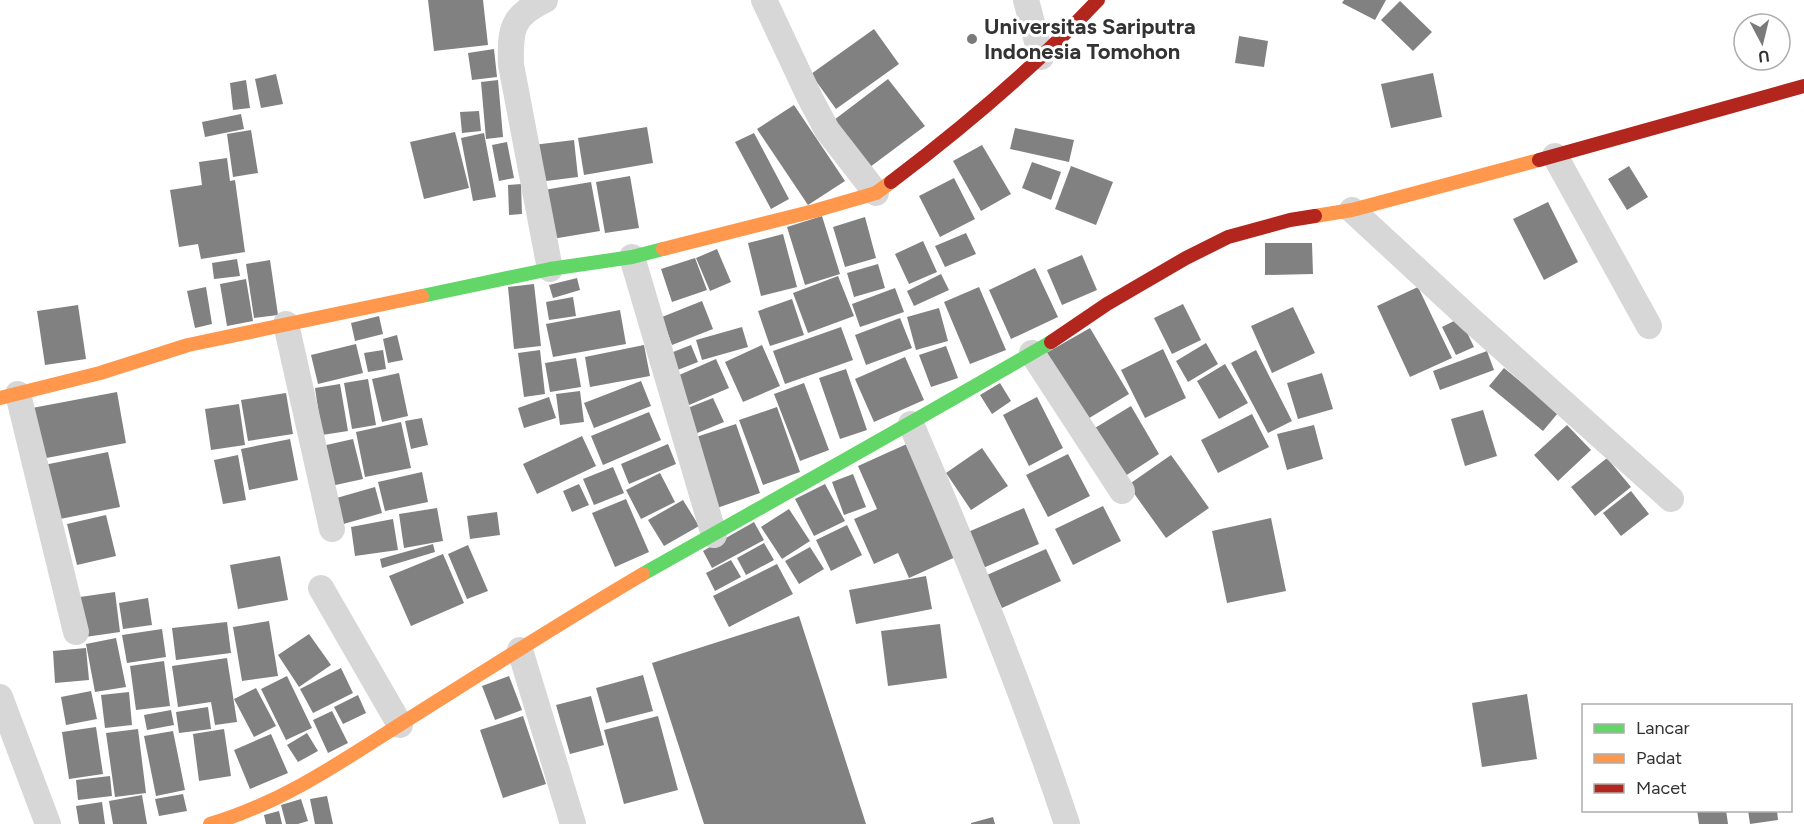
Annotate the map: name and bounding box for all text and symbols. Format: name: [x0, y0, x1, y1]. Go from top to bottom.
north arrow: [1732, 12, 1792, 72]
place label: Universitas Sariputra Indonesia Tomohon: [984, 13, 1196, 65]
marker: Universitas Sariputra Indonesia Tomohon: [965, 32, 979, 46]
text: U: [1757, 46, 1771, 67]
legend: [1582, 704, 1792, 812]
text: Lancar: [1636, 717, 1690, 739]
text: Padat: [1636, 747, 1682, 769]
text: Macet: [1636, 777, 1687, 799]

